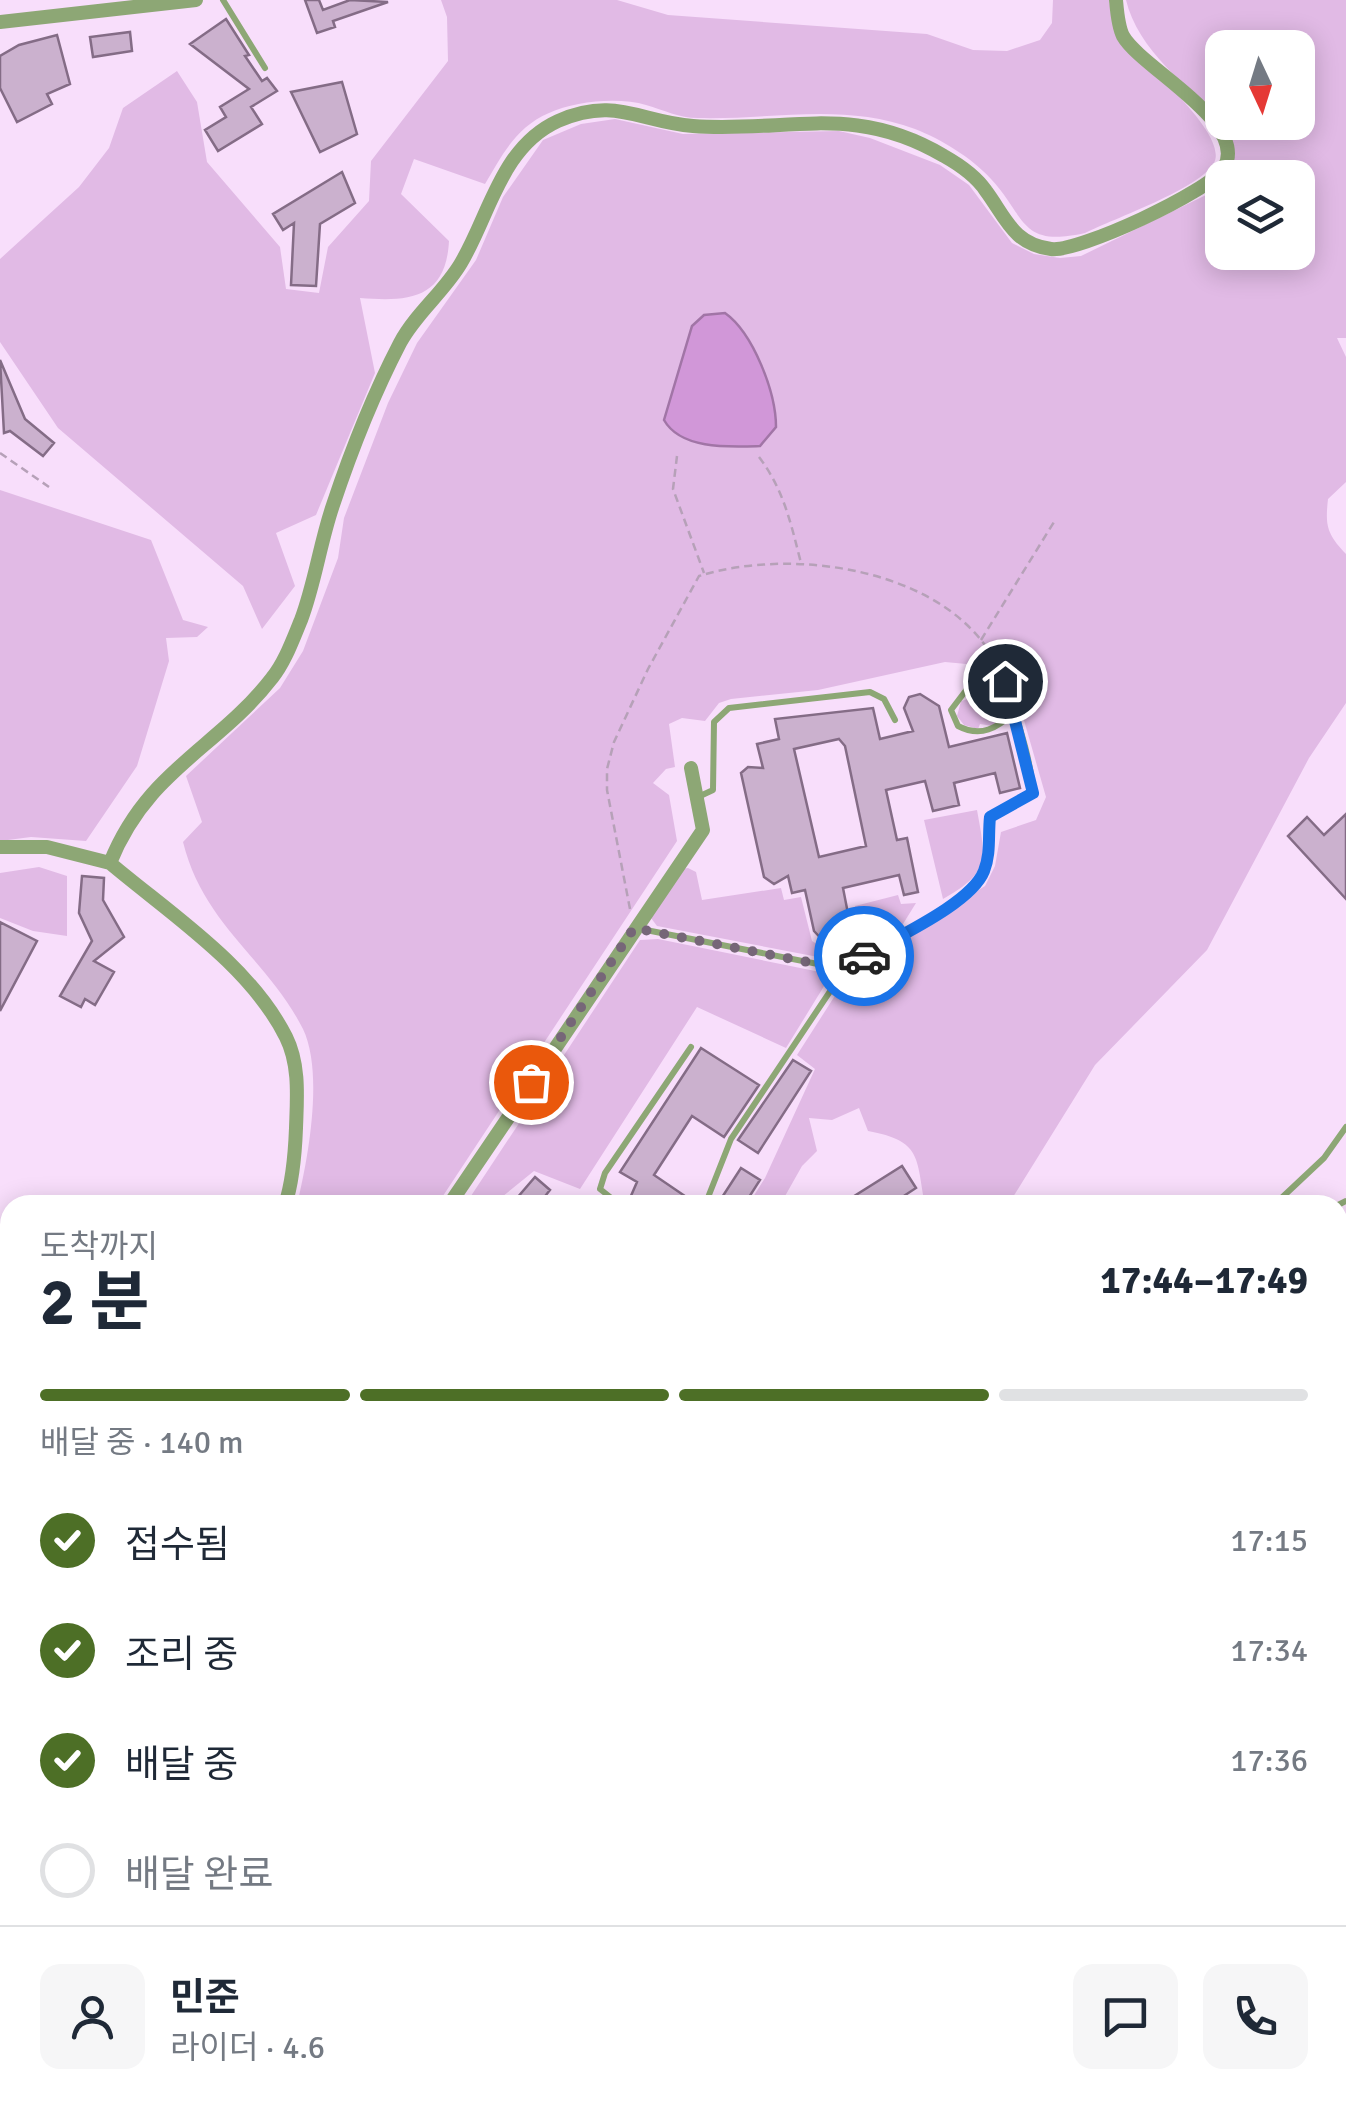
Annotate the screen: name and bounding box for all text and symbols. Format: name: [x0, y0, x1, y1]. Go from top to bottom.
north arrow: [1205, 30, 1315, 140]
map controls: [1205, 30, 1315, 270]
button: layers: [1205, 160, 1315, 270]
pin: [963, 639, 1048, 724]
icon: home: [978, 654, 1033, 709]
courier: [814, 906, 914, 1006]
icon: car: [837, 929, 892, 984]
pin: [489, 1040, 574, 1125]
icon: bag: [504, 1055, 559, 1110]
text: 도착까지: [40, 1227, 158, 1266]
text: 17:44–17:49: [1100, 1257, 1308, 1304]
text: 2 분: [40, 1263, 149, 1343]
text: 배달 중 · 140 m: [40, 1423, 244, 1462]
icon: check: [40, 1513, 95, 1568]
text: 접수됨: [125, 1521, 230, 1568]
text: 17:15: [1230, 1521, 1308, 1560]
icon: check: [40, 1623, 95, 1678]
text: 조리 중: [125, 1631, 238, 1678]
text: 17:34: [1230, 1631, 1308, 1670]
icon: check: [40, 1733, 95, 1788]
text: 배달 중: [125, 1741, 238, 1788]
text: 17:36: [1230, 1741, 1308, 1780]
text: 배달 완료: [125, 1851, 273, 1898]
button: person: [40, 1964, 145, 2069]
button: chat: [1073, 1964, 1178, 2069]
button: phone: [1203, 1964, 1308, 2069]
text: 민준: [170, 1974, 240, 2021]
text: 라이더 · 4.6: [170, 2028, 325, 2067]

